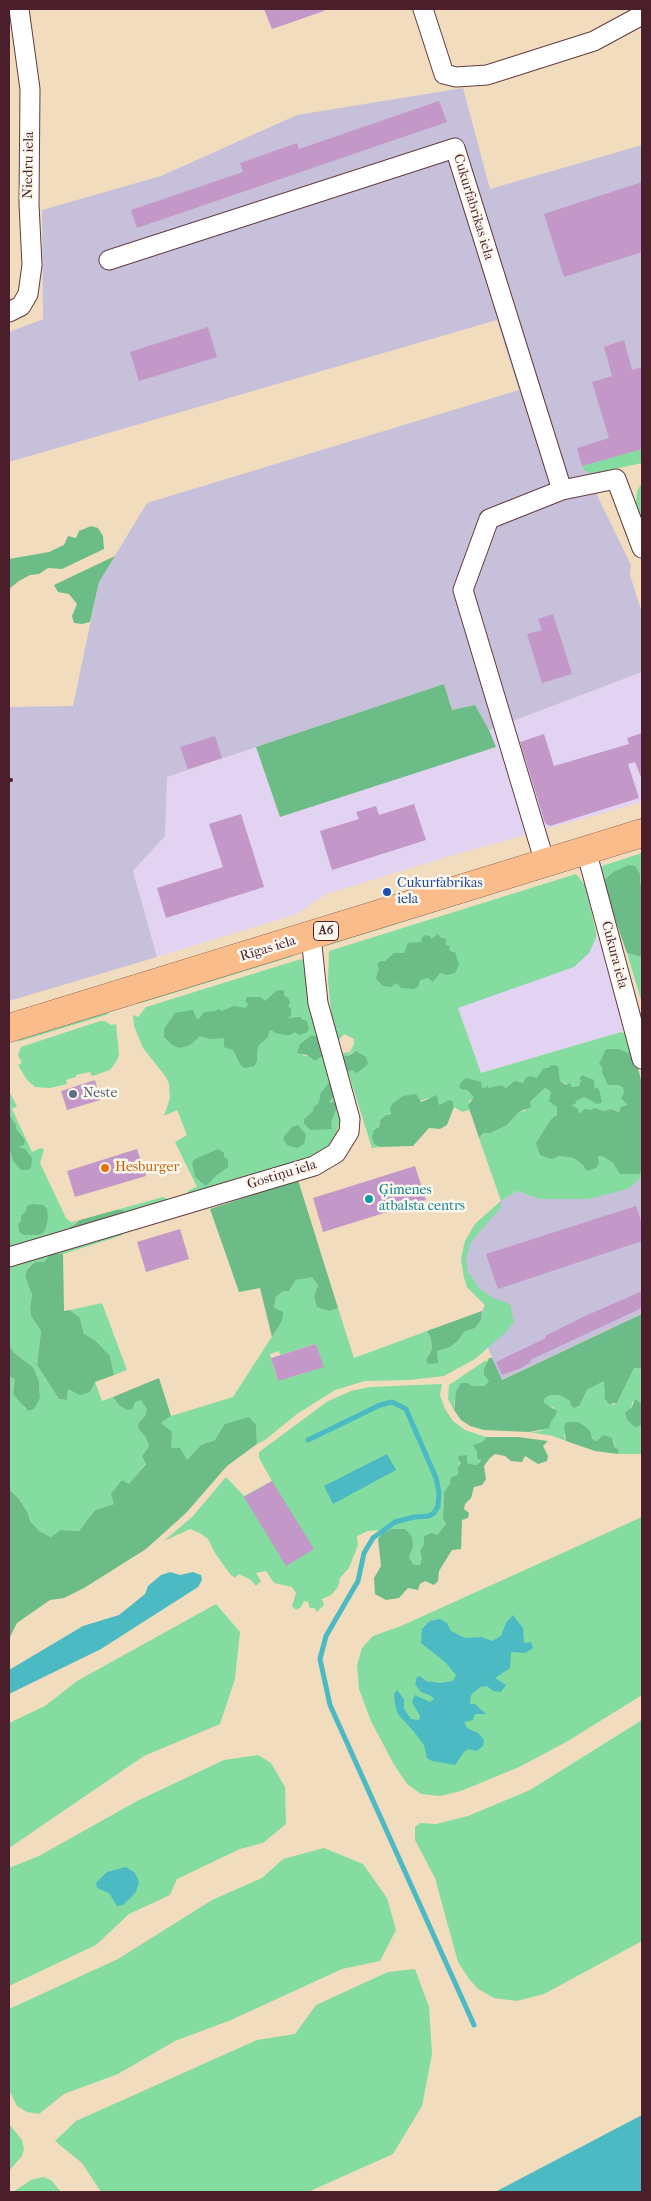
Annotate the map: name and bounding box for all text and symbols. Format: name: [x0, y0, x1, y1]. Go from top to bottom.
street label: Niedru iela: [20, 131, 38, 199]
street label: Cukurfabrikas iela: [449, 152, 497, 262]
place label: Cukurfabrikas iela: [397, 876, 483, 909]
marker: Cukurfabrikas iela: [381, 886, 393, 898]
street label: Cukura iela: [597, 919, 631, 991]
road number: A6: [314, 921, 338, 940]
street label: Rīgas iela: [238, 933, 298, 965]
place label: Neste: [83, 1086, 117, 1102]
marker: Neste: [67, 1088, 79, 1100]
street label: Gostiņu iela: [245, 1157, 319, 1193]
place label: Hesburger: [115, 1160, 179, 1176]
marker: Hesburger: [99, 1162, 111, 1174]
place label: Ģimenes atbalsta centrs: [379, 1183, 465, 1216]
marker: Ģimenes atbalsta centrs: [363, 1193, 375, 1205]

